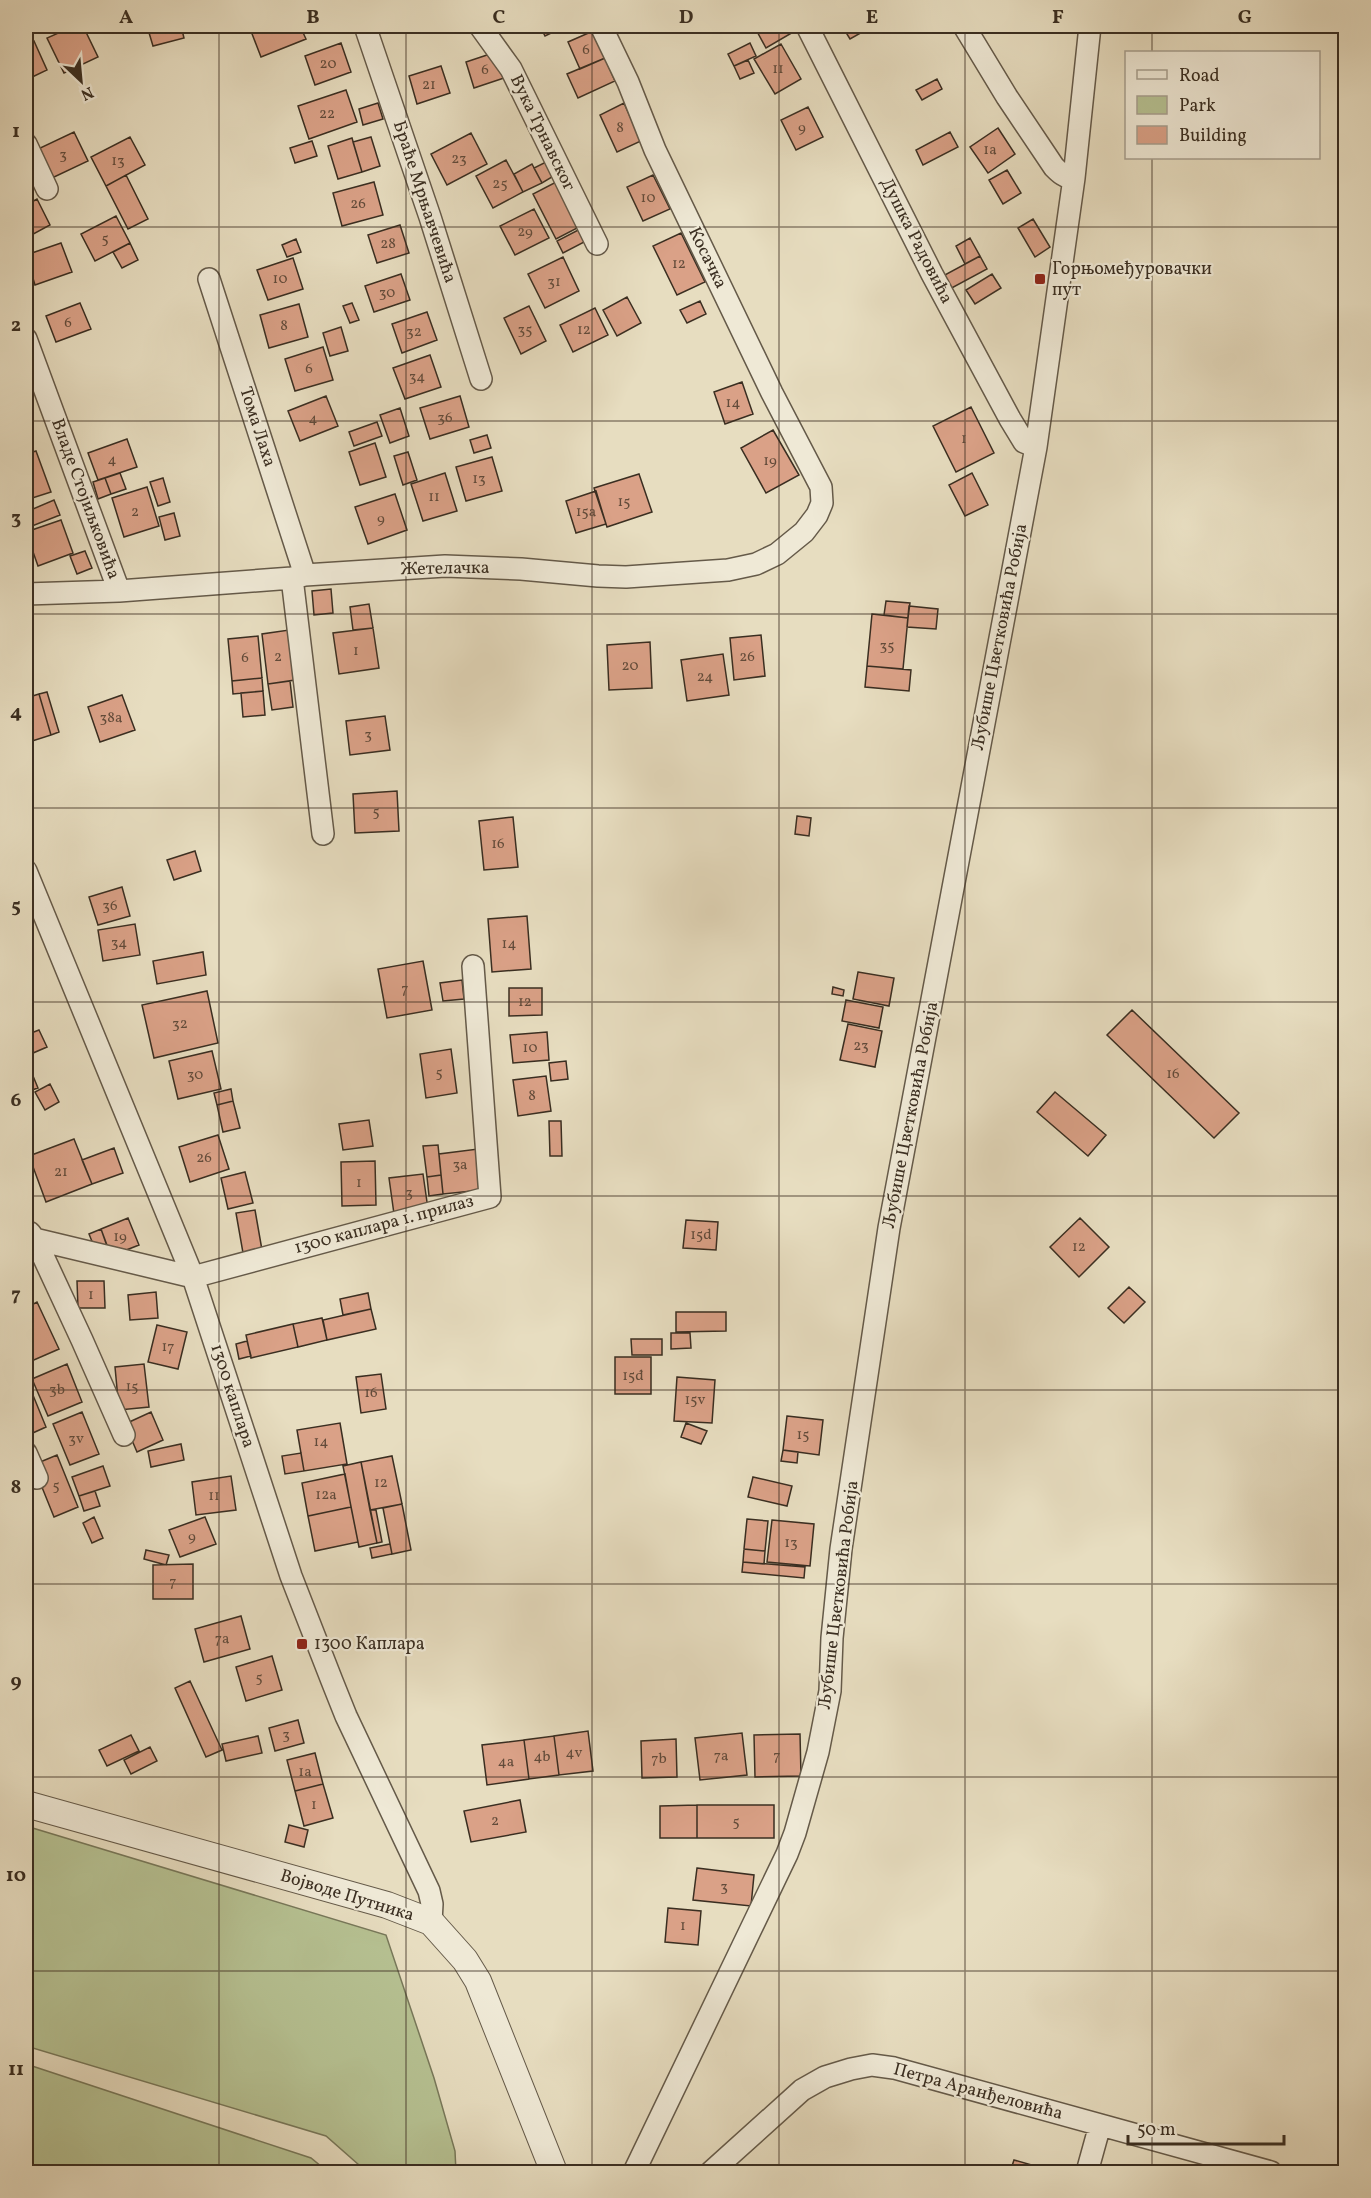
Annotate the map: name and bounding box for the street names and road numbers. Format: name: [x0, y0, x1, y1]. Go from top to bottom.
street label: Вука Трнавског: [503, 71, 581, 195]
street label: Браће Мрњавчевића: [386, 117, 462, 287]
street label: Душка Радовића: [873, 174, 959, 308]
street label: Косачка: [681, 223, 733, 293]
street label: Тома Лаха: [232, 384, 282, 470]
street label: Владе Стојиљковића: [44, 415, 126, 583]
street label: Љубише Цветковића Робија: [966, 521, 1034, 753]
street label: Жетелачка: [400, 556, 490, 582]
street label: Љубише Цветковића Робија: [877, 999, 945, 1231]
street label: 1300 каплара 1. прилаз: [292, 1189, 477, 1261]
street label: 1300 каплара: [203, 1341, 261, 1451]
street label: Љубише Цветковића Робија: [813, 1479, 865, 1711]
street label: Војводе Путника: [277, 1864, 417, 1928]
street label: Петра Аранђеловића: [890, 2057, 1066, 2127]

